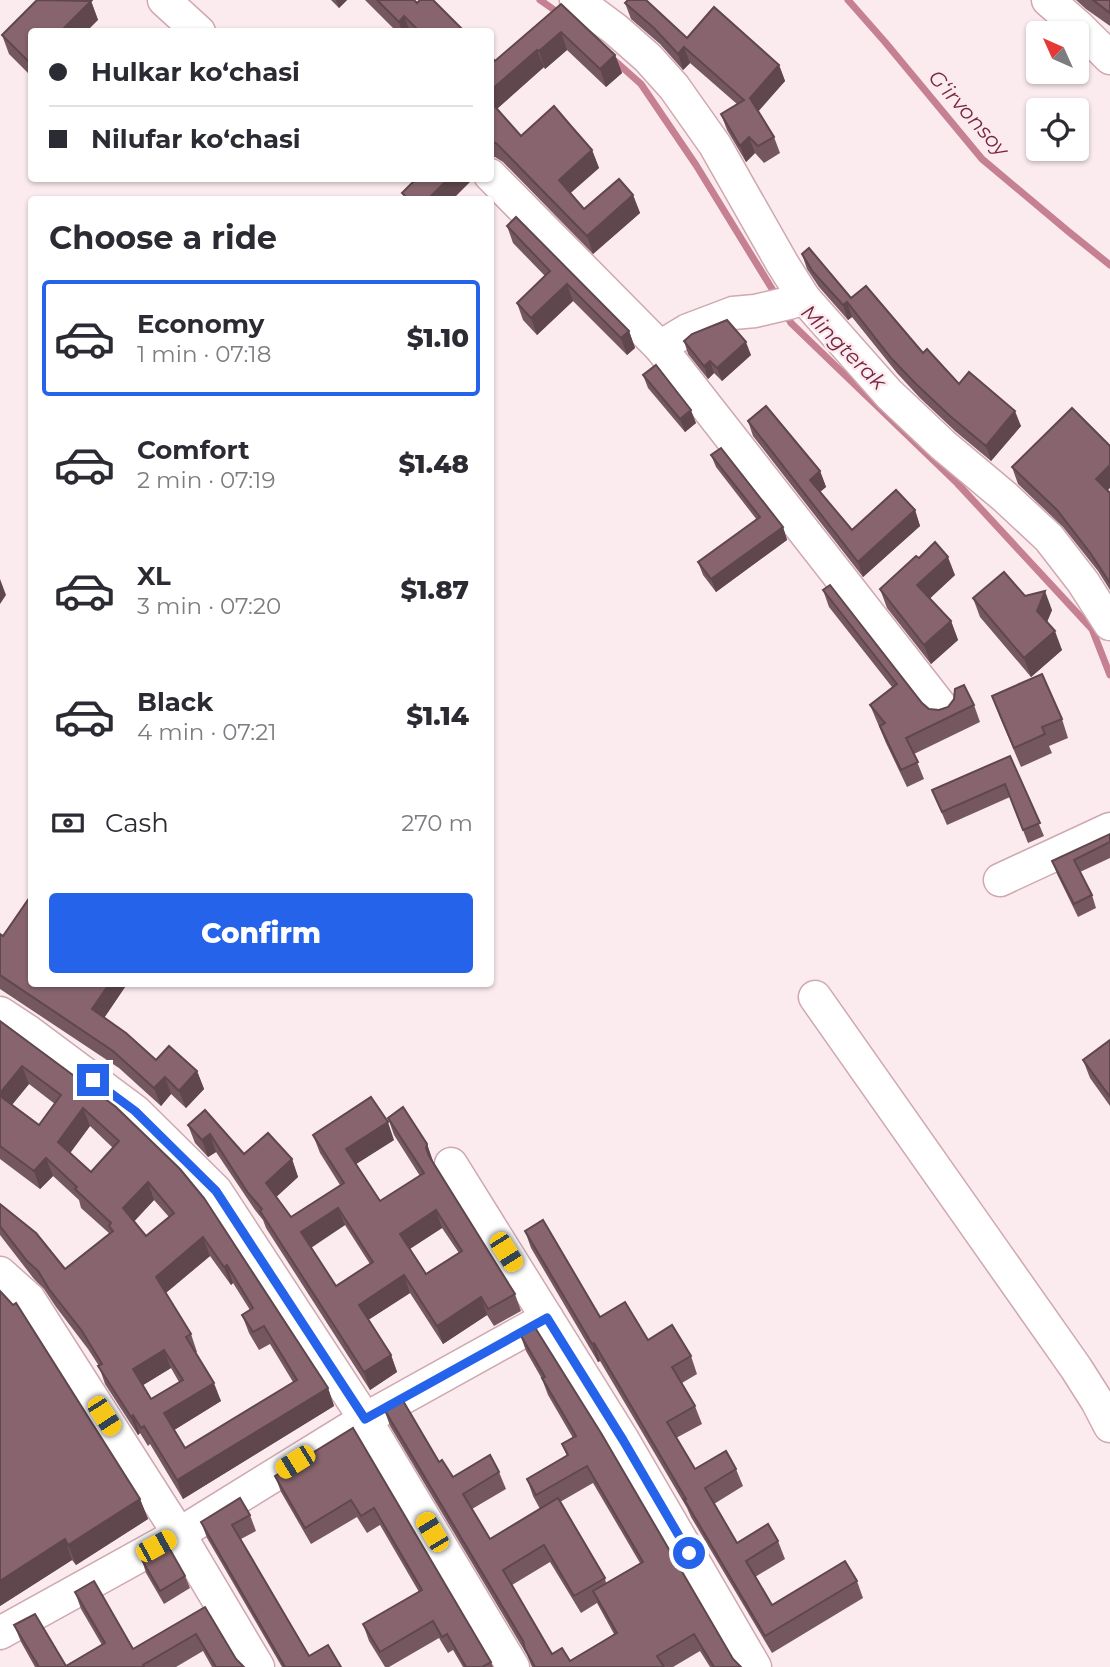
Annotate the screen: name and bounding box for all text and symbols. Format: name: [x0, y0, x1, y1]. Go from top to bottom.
north arrow: [1026, 21, 1088, 84]
map controls: [1026, 21, 1089, 161]
text: Hulkar koʻchasi: [91, 56, 300, 88]
water label: G‘irvonsoy: [924, 65, 1015, 163]
button: locate: [1026, 98, 1089, 161]
text: Nilufar koʻchasi: [91, 123, 301, 155]
text: Choose a ride: [49, 218, 277, 257]
water label: Mingterak: [796, 299, 893, 396]
icon: car: [53, 307, 116, 370]
text: Economy: [137, 308, 264, 340]
text: $1.10: [407, 322, 469, 354]
text: 1 min · 07:18: [137, 340, 271, 368]
icon: car: [53, 433, 116, 496]
text: Comfort: [137, 434, 249, 466]
text: $1.48: [399, 448, 469, 480]
text: 2 min · 07:19: [137, 466, 275, 494]
icon: car: [53, 559, 116, 622]
text: XL: [137, 560, 171, 592]
text: $1.87: [400, 574, 469, 606]
text: 3 min · 07:20: [137, 592, 281, 620]
icon: car: [53, 685, 116, 748]
text: Black: [137, 686, 213, 718]
text: $1.14: [406, 700, 469, 732]
text: 4 min · 07:21: [137, 718, 277, 746]
icon: cash: [49, 804, 87, 842]
text: Cash: [105, 807, 169, 839]
text: 270 m: [401, 809, 473, 837]
button: Confirm: [49, 893, 473, 973]
route end: [77, 1064, 109, 1096]
car: [486, 1229, 527, 1275]
car: [84, 1393, 125, 1439]
car: [272, 1442, 319, 1482]
car: [413, 1509, 452, 1555]
car: [133, 1527, 180, 1565]
route start: [673, 1537, 705, 1569]

